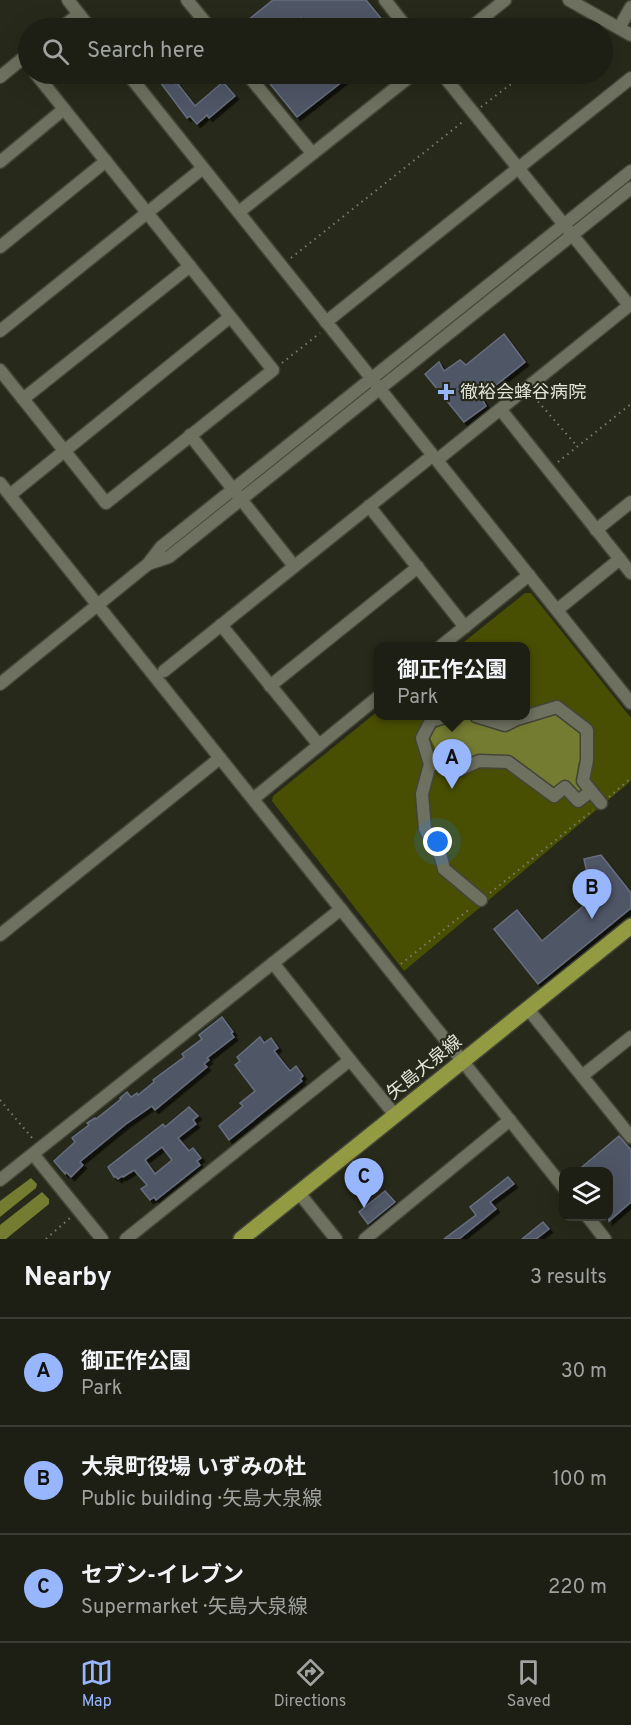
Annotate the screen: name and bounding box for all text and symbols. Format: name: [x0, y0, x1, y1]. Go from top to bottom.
search box: [18, 18, 613, 84]
icon: search: [39, 35, 72, 68]
text: Search here: [87, 38, 205, 65]
place label: 徹裕会蜂谷病院: [460, 382, 586, 405]
marker: 徹裕会蜂谷病院: [437, 383, 455, 401]
popup: [374, 642, 530, 720]
text: 御正作公園: [397, 658, 507, 685]
text: Park: [397, 685, 438, 711]
pin: A: [432, 740, 472, 789]
your location: [423, 827, 452, 856]
pin: B: [572, 870, 612, 919]
street label: 矢島大泉線: [383, 1031, 467, 1105]
pin: C: [344, 1158, 384, 1208]
map controls: [559, 1167, 613, 1221]
button: layers: [559, 1167, 613, 1221]
text: Nearby: [24, 1262, 112, 1295]
text: 3 results: [530, 1265, 607, 1291]
text: 御正作公園: [81, 1349, 191, 1376]
text: A: [36, 1359, 51, 1385]
text: 30 m: [561, 1359, 607, 1385]
text: Park: [81, 1376, 122, 1402]
text: 大泉町役場 いずみの杜: [81, 1455, 307, 1482]
text: B: [37, 1467, 50, 1493]
text: 100 m: [552, 1467, 607, 1493]
text: Public building · 矢島大泉線: [81, 1487, 322, 1513]
text: セブン-イレブン: [81, 1563, 244, 1590]
text: C: [37, 1575, 50, 1601]
text: 220 m: [548, 1575, 607, 1601]
text: Supermarket · 矢島大泉線: [81, 1595, 308, 1621]
tab: Map: [80, 1656, 113, 1712]
tab: Directions: [274, 1656, 346, 1712]
tab: Saved: [507, 1656, 551, 1712]

